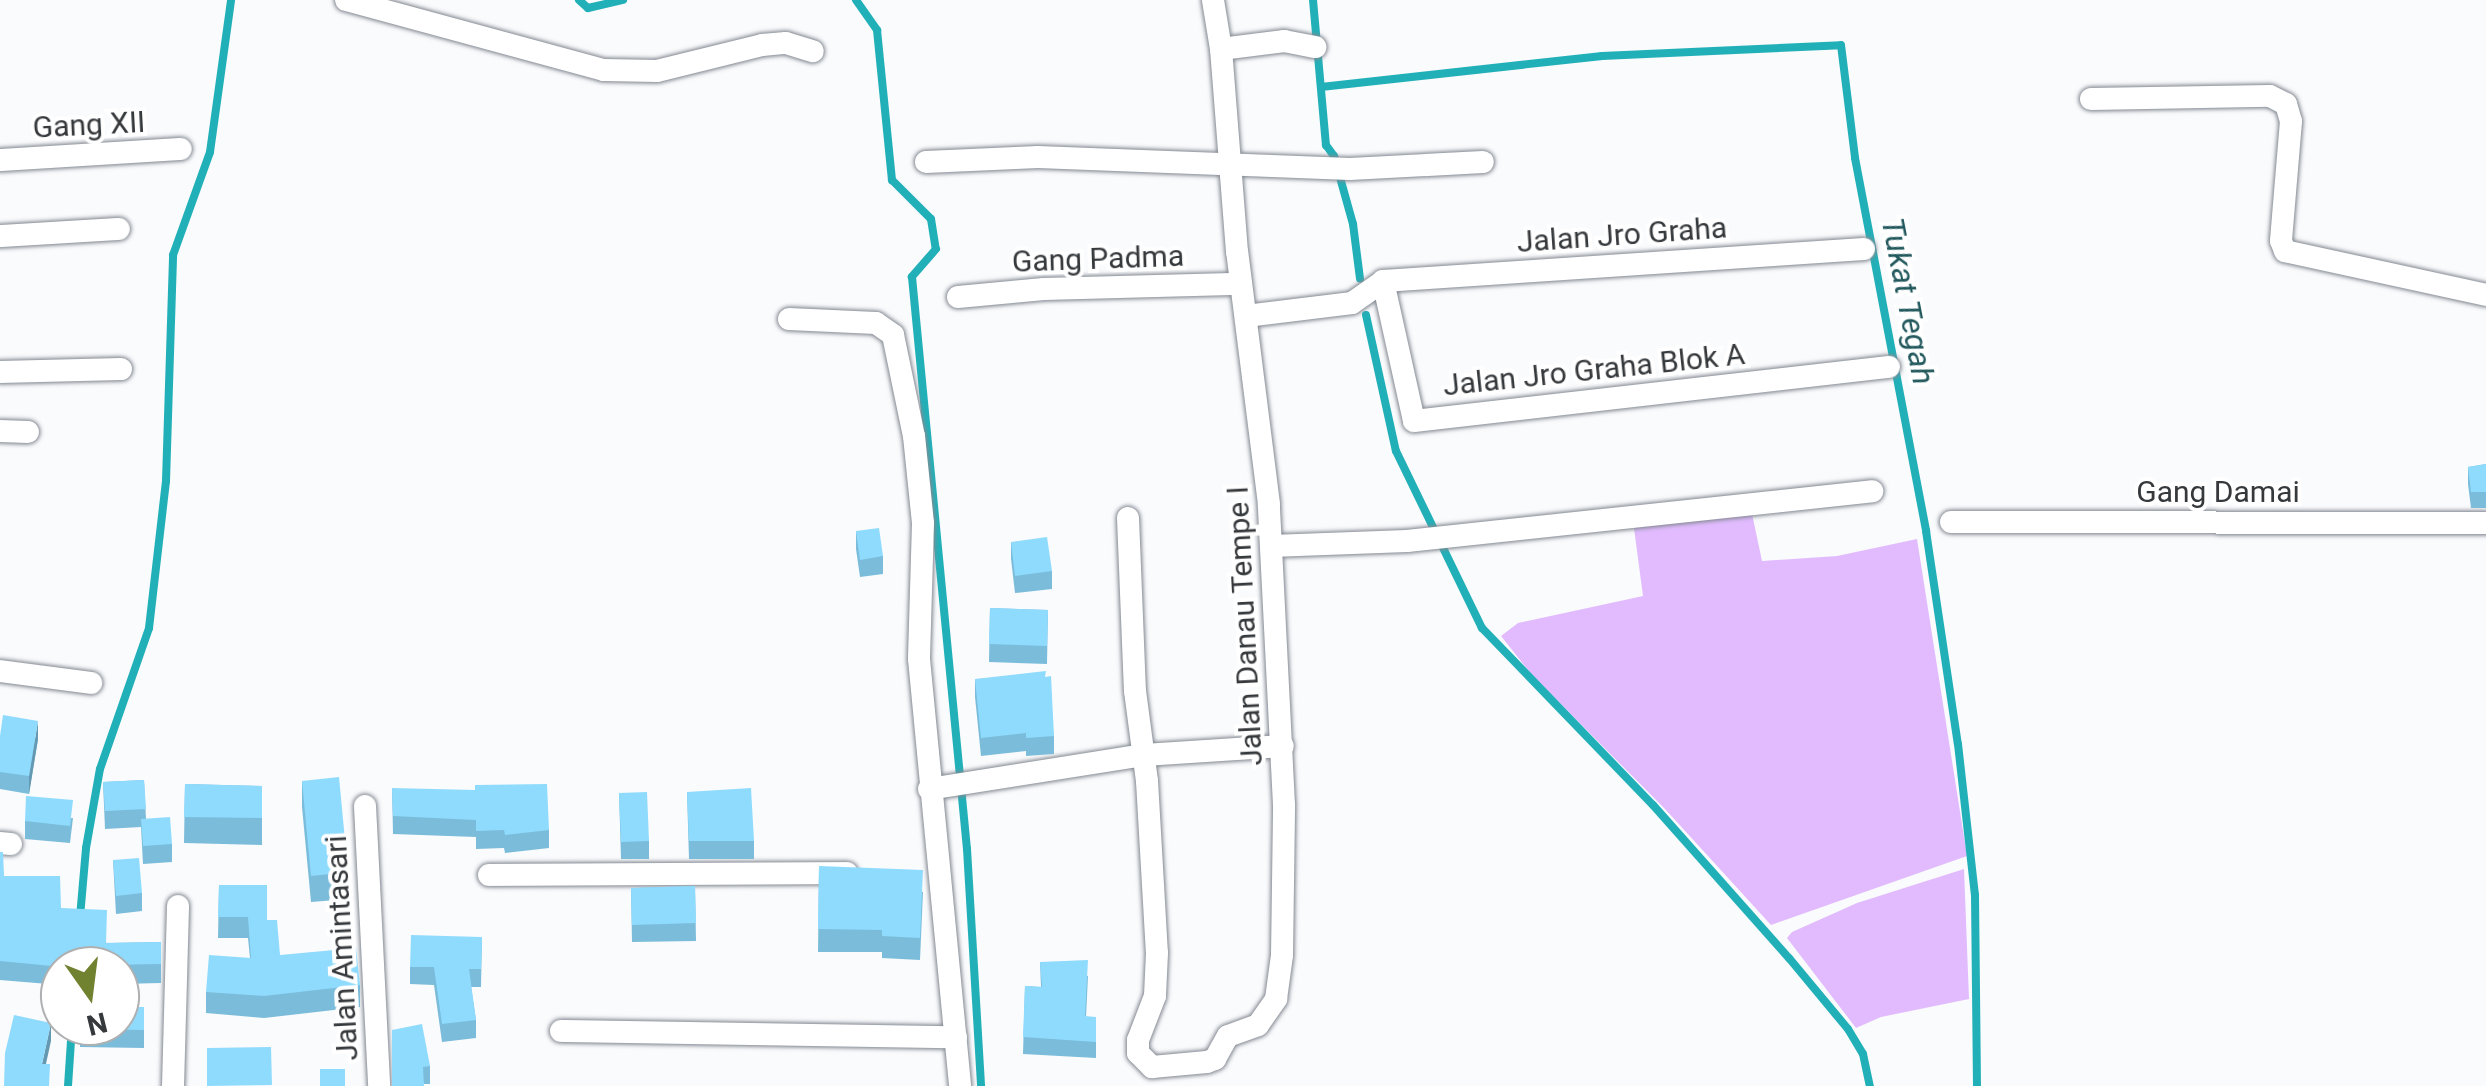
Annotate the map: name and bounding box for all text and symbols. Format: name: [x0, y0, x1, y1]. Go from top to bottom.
street label: Gang XII: [32, 104, 146, 146]
street label: Jalan Jro Graha: [1516, 210, 1728, 260]
water label: Tukat Tegah: [1873, 214, 1943, 388]
street label: Gang Padma: [1011, 238, 1185, 280]
street label: Jalan Jro Graha Blok A: [1441, 336, 1747, 404]
street label: Gang Damai: [2136, 474, 2300, 510]
street label: Jalan Danau Tempe I: [1220, 485, 1270, 767]
street label: Jalan Amintasari: [318, 834, 366, 1062]
north arrow: [40, 946, 140, 1046]
text: N: [83, 1005, 110, 1042]

